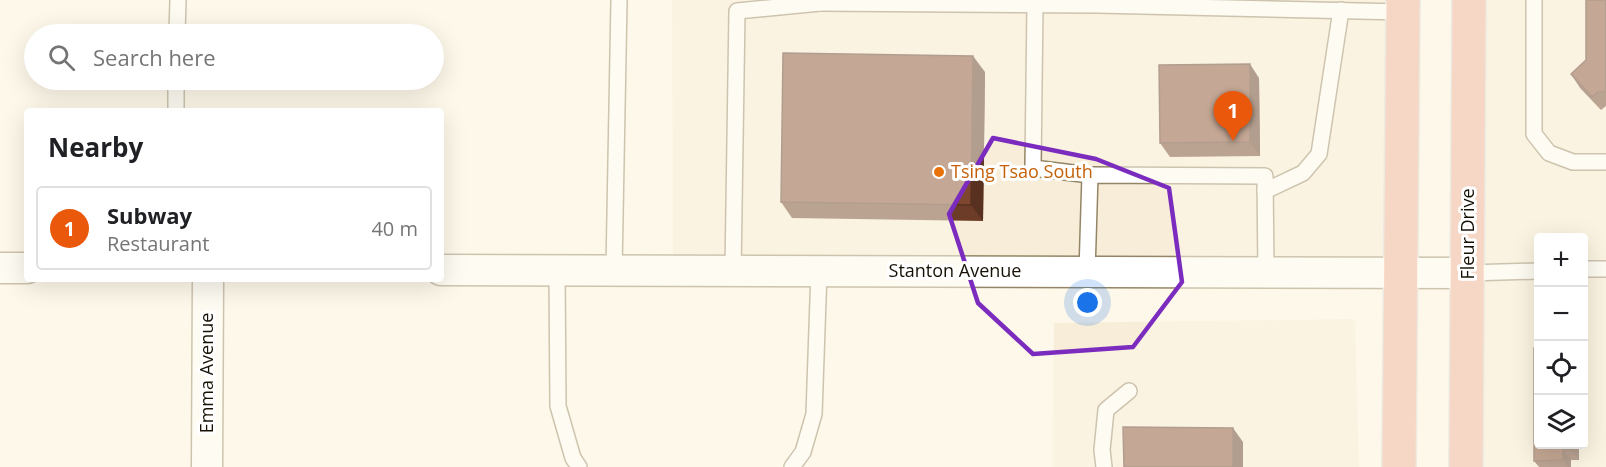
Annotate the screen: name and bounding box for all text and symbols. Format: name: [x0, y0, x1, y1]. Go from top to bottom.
search box: [24, 24, 444, 90]
icon: search: [45, 41, 78, 74]
text: Search here: [93, 42, 216, 72]
pin: 1: [1214, 92, 1252, 141]
text: Nearby: [48, 129, 143, 165]
place label: Tsing Tsao South: [951, 159, 1093, 183]
marker: Tsing Tsao South: [932, 165, 946, 179]
street label: Fleur Drive: [1455, 188, 1479, 280]
text: Subway: [107, 200, 192, 230]
text: 1: [64, 215, 75, 242]
text: 40 m: [371, 215, 418, 242]
text: Restaurant: [107, 230, 209, 257]
map controls: [1534, 233, 1588, 449]
button: +: [1534, 233, 1588, 287]
street label: Stanton Avenue: [889, 258, 1021, 282]
button: −: [1534, 287, 1588, 341]
your location: [1073, 288, 1102, 317]
street label: Emma Avenue: [194, 313, 218, 433]
button: locate: [1534, 341, 1588, 395]
button: layers: [1534, 395, 1588, 449]

